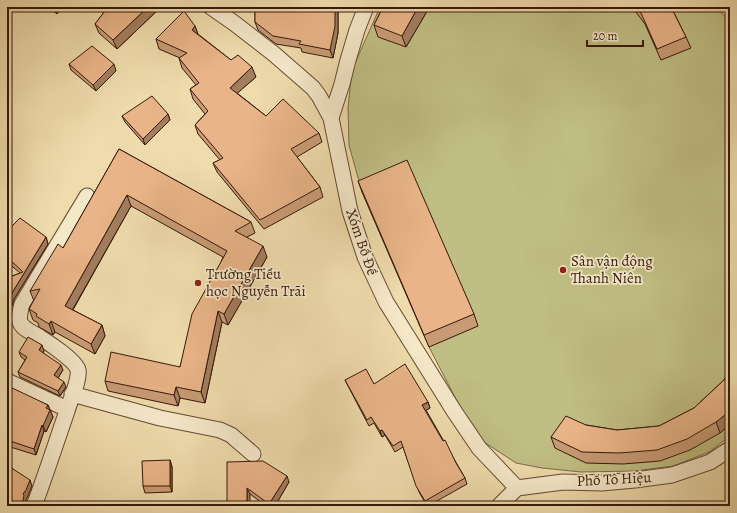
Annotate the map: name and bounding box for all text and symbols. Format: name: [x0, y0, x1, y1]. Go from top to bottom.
scale bar: [587, 22, 643, 48]
text: 20 m: [593, 28, 617, 44]
street label: Xóm Bồ Đề: [341, 206, 383, 278]
place label: Sân vận động Thanh Niên: [571, 251, 653, 288]
place label: Trường Tiểu học Nguyễn Trãi: [206, 264, 306, 301]
marker: Sân vận động Thanh Niên: [558, 265, 568, 275]
marker: Trường Tiểu học Nguyễn Trãi: [193, 278, 203, 288]
street label: Phố Tô Hiệu: [576, 467, 653, 491]

